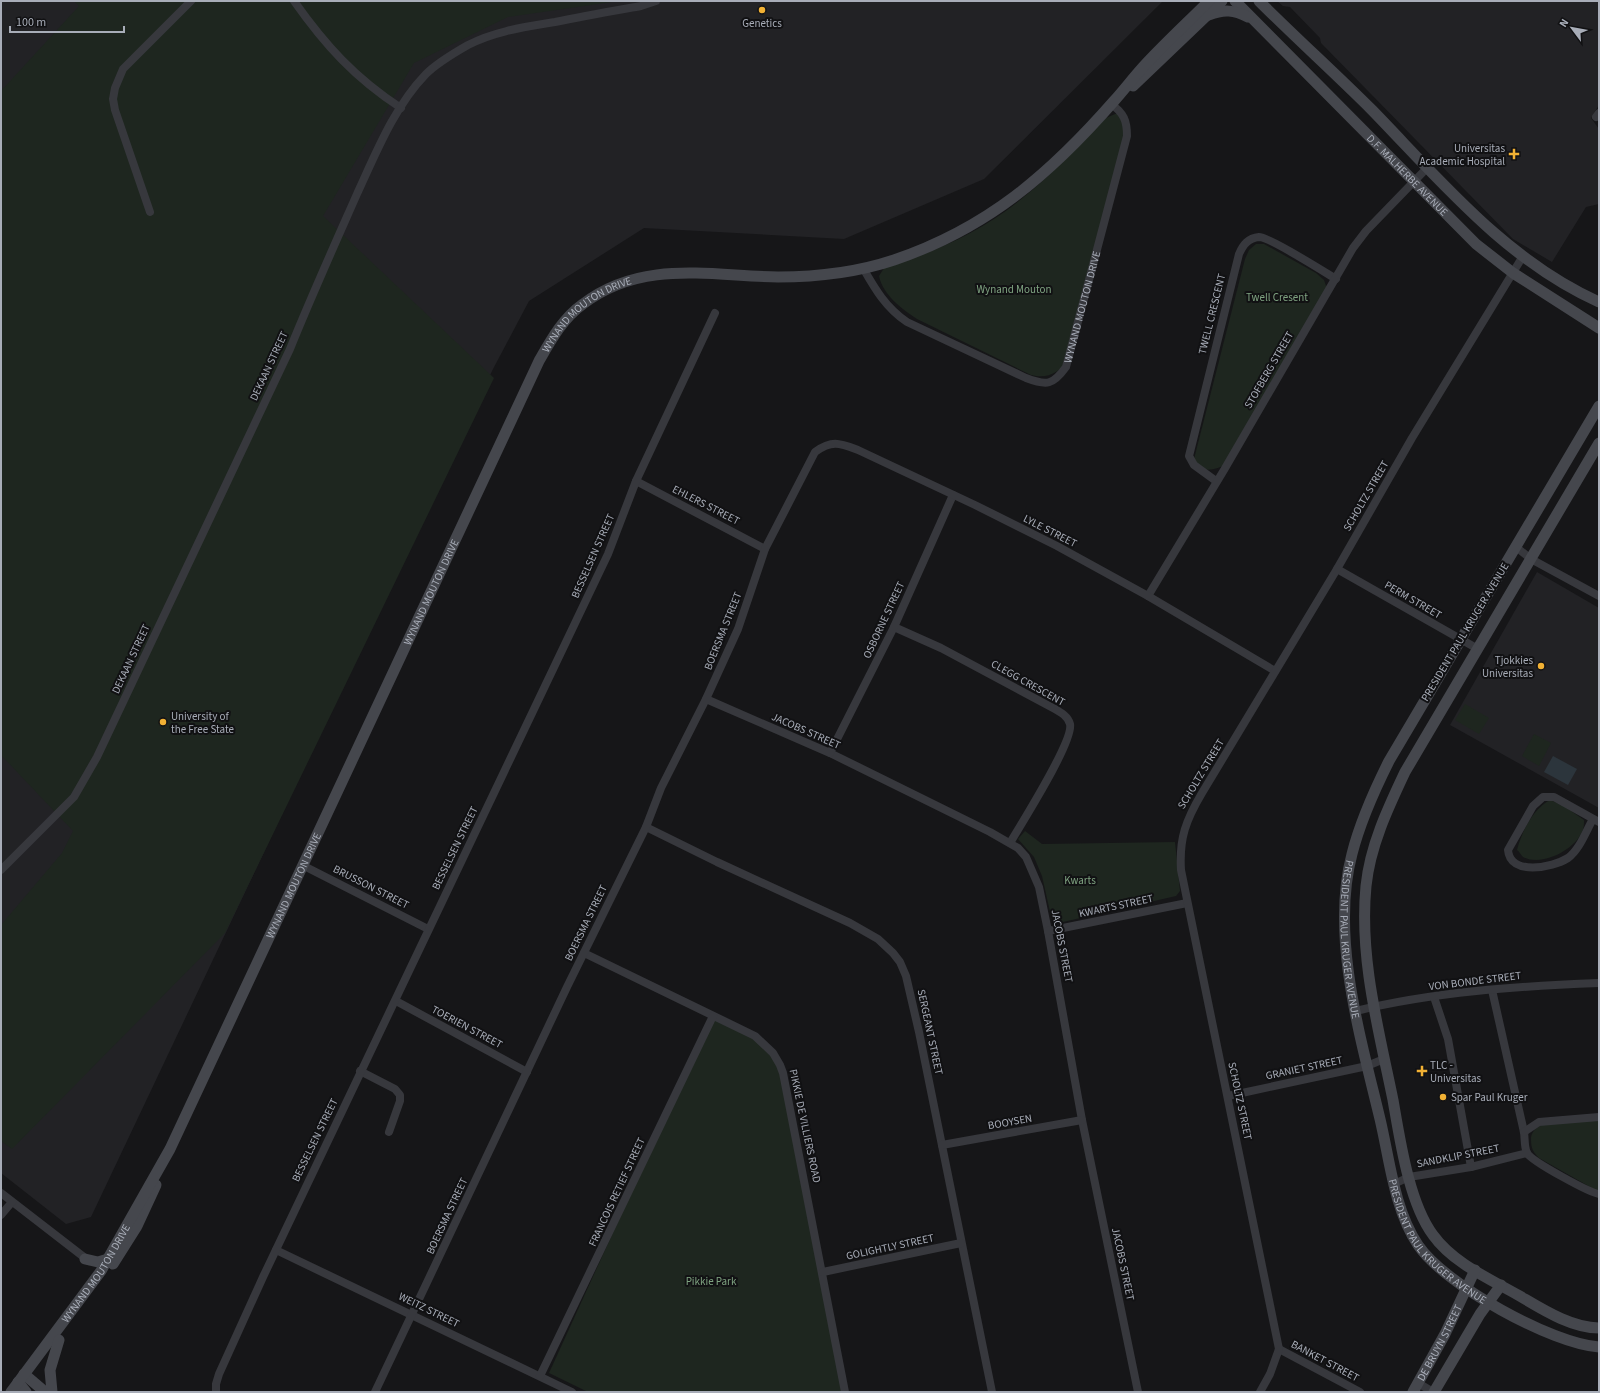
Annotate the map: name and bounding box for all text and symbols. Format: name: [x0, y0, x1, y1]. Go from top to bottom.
marker: Genetics: [757, 5, 767, 15]
scale bar: [10, 8, 124, 34]
north arrow: [1552, 8, 1592, 48]
text: 100 m: [16, 14, 46, 31]
place label: Genetics: [742, 16, 782, 31]
text: N: [1556, 16, 1572, 30]
street label: D.F. MALHERBE AVENUE: [1364, 131, 1452, 219]
place label: Universitas Academic Hospital: [1420, 141, 1505, 169]
marker: Universitas Academic Hospital: [1508, 148, 1520, 160]
street label: WYNAND MOUTON DRIVE: [1060, 249, 1104, 365]
street label: TWELL CRESCENT: [1195, 272, 1229, 356]
street label: WYNAND MOUTON DRIVE: [538, 273, 633, 355]
park label: Wynand Mouton: [976, 282, 1052, 297]
park label: Twell Cresent: [1246, 290, 1308, 305]
street label: DEKAAN STREET: [246, 329, 292, 403]
street label: STOFBERG STREET: [1241, 329, 1297, 411]
street label: SCHOLTZ STREET: [1340, 458, 1392, 534]
street label: EHLERS STREET: [670, 482, 742, 528]
street label: BESSELSEN STREET: [568, 511, 618, 601]
street label: LYLE STREET: [1021, 511, 1080, 551]
street label: WYNAND MOUTON DRIVE: [400, 536, 462, 647]
street label: PRESIDENT PAUL KRUGER AVENUE: [1418, 560, 1512, 704]
street label: PERM STREET: [1382, 578, 1444, 622]
street label: OSBORNE STREET: [860, 579, 909, 661]
street label: BOERSMA STREET: [700, 590, 746, 672]
street label: DEKAAN STREET: [108, 622, 154, 696]
place label: Tjokkies Universitas: [1482, 653, 1533, 681]
street label: CLEGG CRESCENT: [988, 656, 1068, 710]
marker: Tjokkies Universitas: [1536, 661, 1546, 671]
place label: University of the Free State: [171, 709, 234, 737]
street label: JACOBS STREET: [769, 709, 843, 753]
marker: University of the Free State: [158, 717, 168, 727]
street label: SCHOLTZ STREET: [1174, 736, 1228, 812]
street label: BESSELSEN STREET: [428, 804, 482, 892]
street label: WYNAND MOUTON DRIVE: [262, 830, 325, 941]
street label: PRESIDENT PAUL KRUGER AVENUE: [1337, 859, 1364, 1020]
street label: BRUSSON STREET: [331, 861, 412, 913]
park label: Kwarts: [1064, 873, 1096, 888]
street label: BOERSMA STREET: [561, 882, 611, 964]
street label: KWARTS STREET: [1077, 891, 1155, 921]
street label: JACOBS STREET: [1048, 908, 1076, 984]
street label: VON BONDE STREET: [1428, 968, 1522, 994]
street label: SERGEANT STREET: [914, 988, 946, 1076]
street label: TOERIEN STREET: [429, 1002, 505, 1052]
street label: GRANIET STREET: [1264, 1053, 1344, 1083]
place label: TLC - Universitas: [1430, 1058, 1481, 1086]
street label: SCHOLTZ STREET: [1224, 1061, 1256, 1141]
marker: TLC - Universitas: [1417, 1066, 1427, 1076]
street label: PIKKIE DE VILLIERS ROAD: [786, 1068, 824, 1184]
place label: Spar Paul Kruger: [1451, 1090, 1528, 1105]
marker: Spar Paul Kruger: [1438, 1092, 1448, 1102]
street label: BESSELSEN STREET: [288, 1096, 342, 1184]
street label: BOOYSEN: [987, 1111, 1033, 1133]
street label: FRANCOIS RETIEF STREET: [585, 1135, 649, 1249]
street label: SANDKLIP STREET: [1415, 1141, 1501, 1171]
street label: BOERSMA STREET: [423, 1175, 471, 1257]
street label: PRESIDENT PAUL KRUGER AVENUE: [1385, 1177, 1490, 1307]
street label: WYNAND MOUTON DRIVE: [58, 1221, 134, 1326]
street label: JACOBS STREET: [1108, 1226, 1138, 1302]
street label: GOLIGHTLY STREET: [845, 1230, 935, 1264]
park label: Pikkie Park: [686, 1274, 737, 1289]
street label: WEITZ STREET: [396, 1289, 462, 1331]
street label: DE BRUYN STREET: [1413, 1302, 1465, 1384]
street label: BANKET STREET: [1288, 1337, 1362, 1385]

